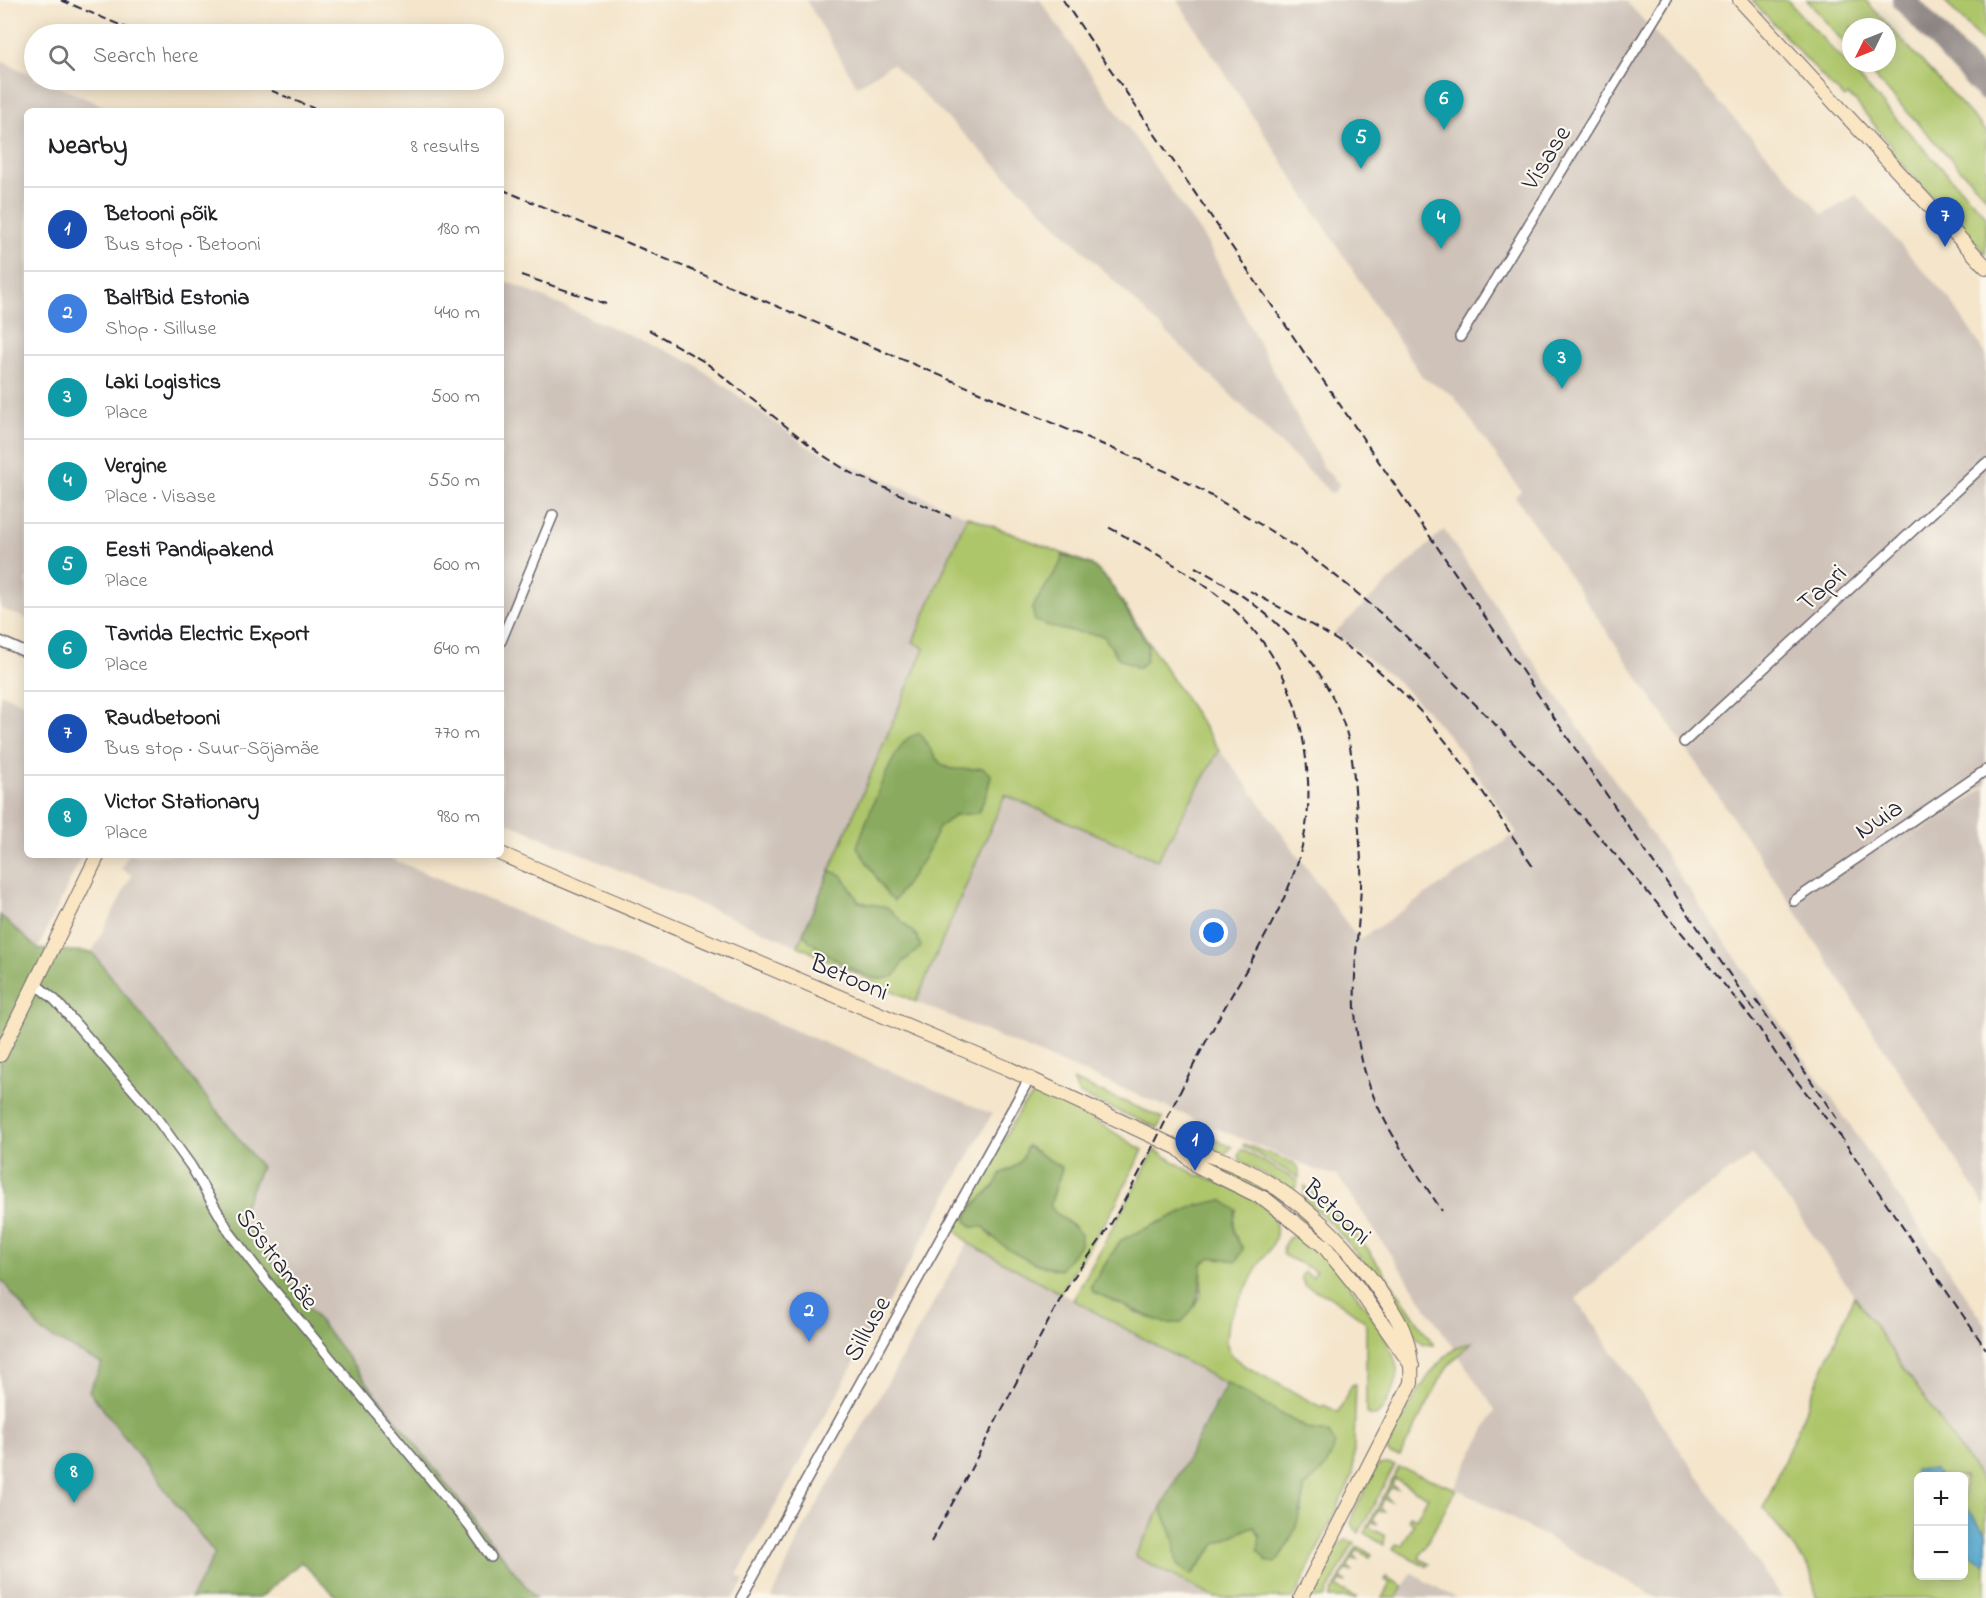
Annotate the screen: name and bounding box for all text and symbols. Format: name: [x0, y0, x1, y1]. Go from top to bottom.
north arrow: [1842, 18, 1896, 72]
search box: [24, 24, 504, 90]
icon: search: [45, 41, 78, 74]
text: Search here: [93, 41, 198, 73]
pin: 6: [1424, 80, 1464, 130]
street label: Visase: [1512, 118, 1582, 199]
pin: 5: [1342, 120, 1380, 169]
text: Nearby: [48, 128, 127, 166]
text: 8 results: [411, 133, 480, 162]
pin: 7: [1926, 198, 1964, 247]
text: Betooni põik: [105, 199, 217, 231]
pin: 4: [1422, 200, 1460, 249]
text: 1: [64, 215, 71, 244]
text: 180 m: [437, 215, 480, 244]
text: Bus stop · Betooni: [105, 231, 261, 260]
text: BaltBid Estonia: [105, 283, 249, 315]
text: 2: [63, 299, 72, 328]
text: 440 m: [434, 299, 480, 328]
text: Shop · Silluse: [105, 315, 217, 344]
pin: 3: [1542, 340, 1582, 389]
text: Laki Logistics: [105, 367, 221, 399]
text: 3: [63, 383, 72, 412]
text: 500 m: [431, 383, 480, 412]
text: Place: [105, 399, 147, 428]
text: Vergine: [105, 451, 167, 483]
text: 4: [63, 467, 72, 496]
text: 550 m: [428, 467, 480, 496]
text: Place · Visase: [105, 483, 216, 512]
text: Eesti Pandipakend: [105, 535, 273, 567]
text: 5: [62, 551, 73, 580]
text: 600 m: [433, 551, 480, 580]
street label: Tapri: [1790, 556, 1856, 622]
text: Place: [105, 567, 147, 596]
text: Tavrida Electric Export: [105, 619, 309, 651]
text: 6: [63, 635, 72, 664]
text: 640 m: [434, 635, 480, 664]
text: Place: [105, 651, 147, 680]
text: Raudbetooni: [105, 703, 220, 735]
text: 7: [63, 719, 72, 748]
text: 770 m: [434, 719, 480, 748]
text: Bus stop · Suur-Sõjamäe: [105, 735, 319, 764]
text: Victor Stationary: [105, 787, 259, 819]
street label: Nuia: [1848, 790, 1911, 851]
text: 8: [64, 803, 71, 832]
text: 980 m: [437, 803, 480, 832]
text: Place: [105, 819, 147, 848]
your location: [1199, 918, 1228, 947]
street label: Betooni: [803, 945, 894, 1012]
pin: 1: [1176, 1122, 1214, 1171]
street label: Betooni: [1292, 1171, 1379, 1255]
street label: Sõstramäe: [225, 1201, 327, 1319]
street label: Silluse: [835, 1289, 902, 1369]
pin: 2: [790, 1292, 828, 1342]
pin: 8: [54, 1454, 94, 1503]
map controls: [1914, 1472, 1968, 1580]
button: +: [1914, 1472, 1968, 1526]
button: −: [1914, 1526, 1968, 1580]

